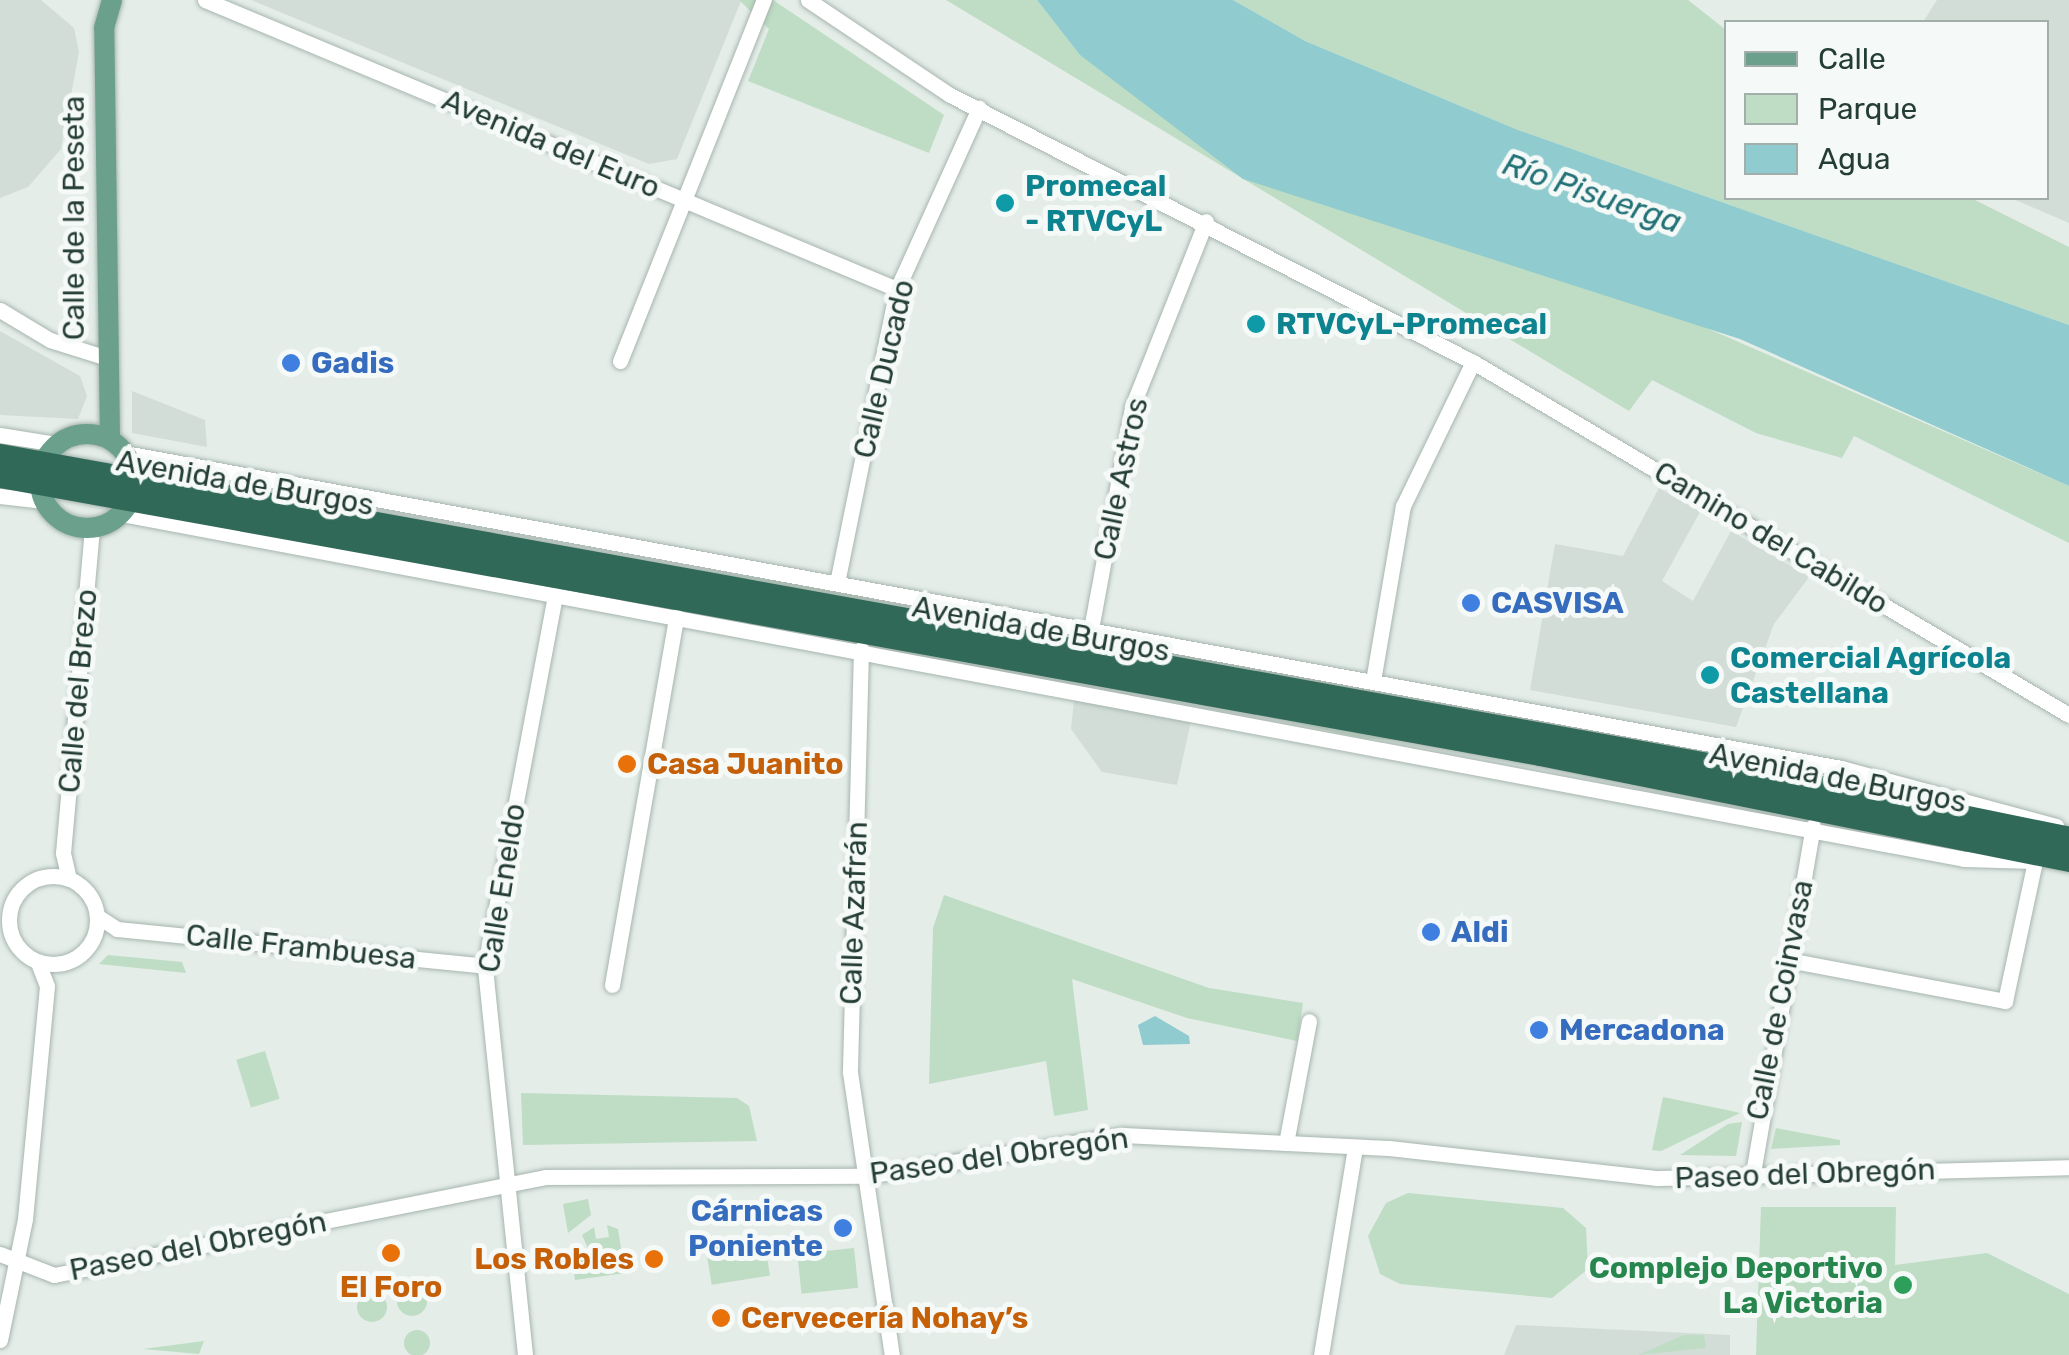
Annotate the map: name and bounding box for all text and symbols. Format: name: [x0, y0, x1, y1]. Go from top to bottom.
legend: [1724, 20, 2049, 200]
text: Calle: [1818, 41, 1886, 77]
street label: Avenida del Euro: [437, 82, 665, 206]
text: Parque: [1818, 91, 1917, 127]
street label: Calle de la Peseta: [56, 96, 92, 340]
text: Agua: [1818, 141, 1890, 177]
water label: Río Pisuerga: [1498, 144, 1686, 242]
place label: Promecal - RTVCyL: [1025, 168, 1166, 238]
marker: Promecal - RTVCyL: [994, 192, 1016, 214]
street label: Calle Ducado: [846, 276, 922, 462]
place label: RTVCyL-Promecal: [1276, 306, 1547, 342]
marker: RTVCyL-Promecal: [1245, 313, 1267, 335]
place label: Gadis: [311, 345, 394, 381]
marker: Gadis: [280, 352, 302, 374]
street label: Calle Astros: [1086, 394, 1156, 564]
street label: Avenida de Burgos: [113, 443, 377, 523]
street label: Camino del Cabildo: [1648, 454, 1894, 622]
place label: CASVISA: [1491, 585, 1624, 621]
street label: Calle del Brezo: [51, 587, 105, 795]
street label: Avenida de Burgos: [909, 589, 1173, 669]
marker: CASVISA: [1460, 592, 1482, 614]
place label: Comercial Agrícola Castellana: [1730, 640, 2012, 710]
marker: Comercial Agrícola Castellana: [1699, 664, 1721, 686]
street label: Avenida de Burgos: [1707, 735, 1969, 821]
place label: Casa Juanito: [647, 746, 844, 782]
marker: Casa Juanito: [616, 753, 638, 775]
street label: Calle Eneldo: [471, 801, 533, 975]
street label: Calle Azafrán: [833, 820, 875, 1006]
street label: Calle de Coinvasa: [1739, 877, 1821, 1123]
place label: Aldi: [1451, 914, 1509, 950]
street label: Calle Frambuesa: [184, 917, 418, 977]
marker: Aldi: [1420, 921, 1442, 943]
place label: Mercadona: [1559, 1012, 1725, 1048]
marker: Mercadona: [1528, 1019, 1550, 1041]
street label: Paseo del Obregón: [867, 1120, 1131, 1192]
street label: Paseo del Obregón: [1674, 1151, 1936, 1197]
place label: Cárnicas Poniente: [688, 1193, 823, 1264]
street label: Paseo del Obregón: [67, 1203, 329, 1289]
marker: Cárnicas Poniente: [832, 1217, 854, 1239]
place label: Los Robles: [474, 1241, 634, 1277]
marker: El Foro: [380, 1242, 402, 1264]
marker: Los Robles: [643, 1248, 665, 1270]
place label: Complejo Deportivo La Victoria: [1589, 1250, 1883, 1320]
place label: El Foro: [340, 1269, 442, 1305]
marker: Complejo Deportivo La Victoria: [1892, 1274, 1914, 1296]
place label: Cervecería Nohay’s: [741, 1300, 1028, 1336]
marker: Cervecería Nohay’s: [710, 1307, 732, 1329]

